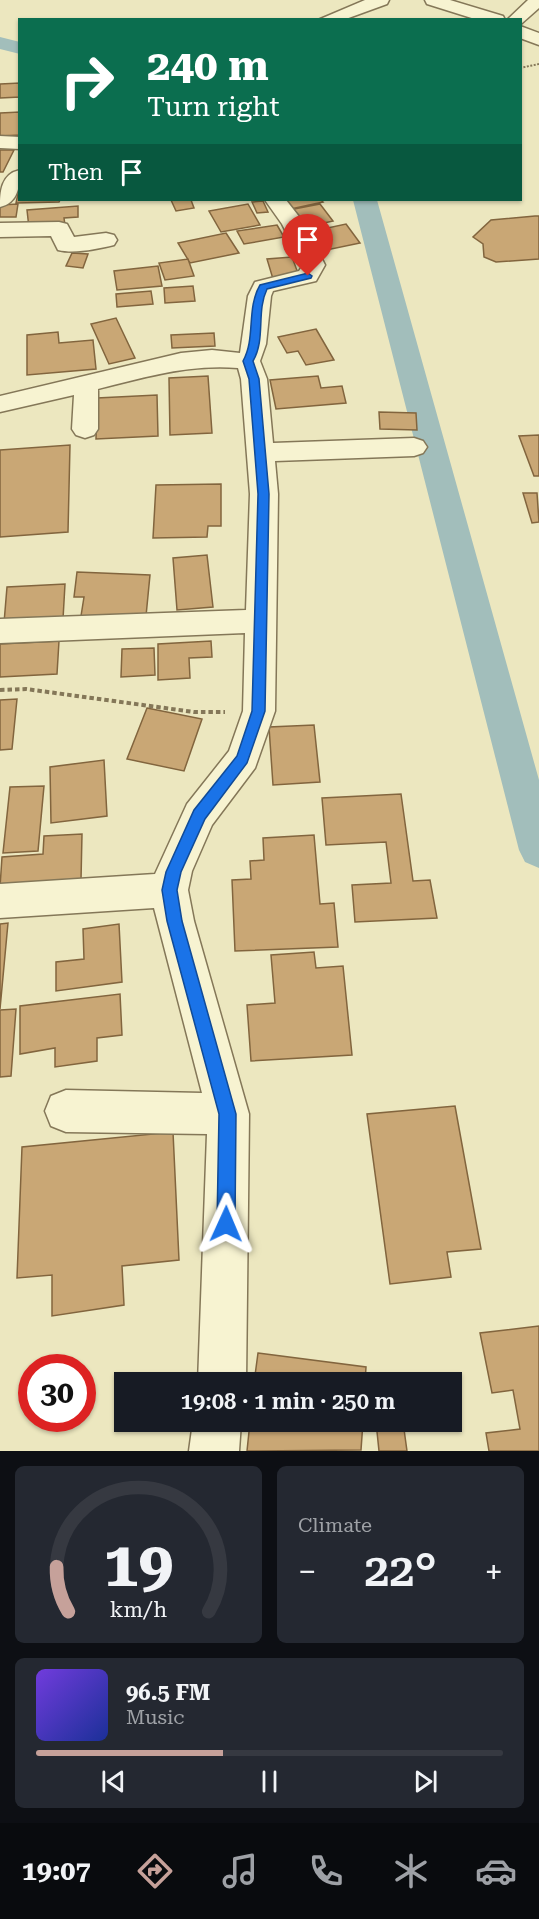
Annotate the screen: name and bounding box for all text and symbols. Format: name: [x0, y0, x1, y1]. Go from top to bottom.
text: 240 m: [147, 41, 269, 90]
icon: right: [48, 42, 126, 120]
text: Turn right: [147, 91, 280, 123]
icon: arrive: [115, 156, 148, 189]
text: Then: [48, 160, 103, 185]
pin: [282, 214, 333, 276]
icon: arrive: [291, 223, 324, 256]
position arrow: [194, 1192, 258, 1256]
speed limit sign: 30: [18, 1354, 96, 1432]
text: 19:08 · 1 min · 250 m: [181, 1389, 395, 1414]
text: Climate: [298, 1513, 372, 1537]
text: 19: [104, 1528, 173, 1601]
text: 22°: [364, 1544, 437, 1597]
text: −: [298, 1552, 316, 1591]
text: +: [485, 1552, 503, 1591]
text: km/h: [110, 1597, 167, 1622]
text: 96.5 FM: [126, 1680, 210, 1705]
text: Music: [126, 1705, 185, 1729]
icon: previous: [97, 1765, 130, 1798]
icon: pause: [253, 1765, 286, 1798]
icon: next: [409, 1765, 442, 1798]
icon: directions: [134, 1850, 176, 1892]
icon: music: [219, 1850, 261, 1892]
icon: phone: [305, 1850, 347, 1892]
icon: climate: [390, 1850, 432, 1892]
icon: car: [475, 1850, 517, 1892]
text: 19:07: [22, 1855, 91, 1887]

